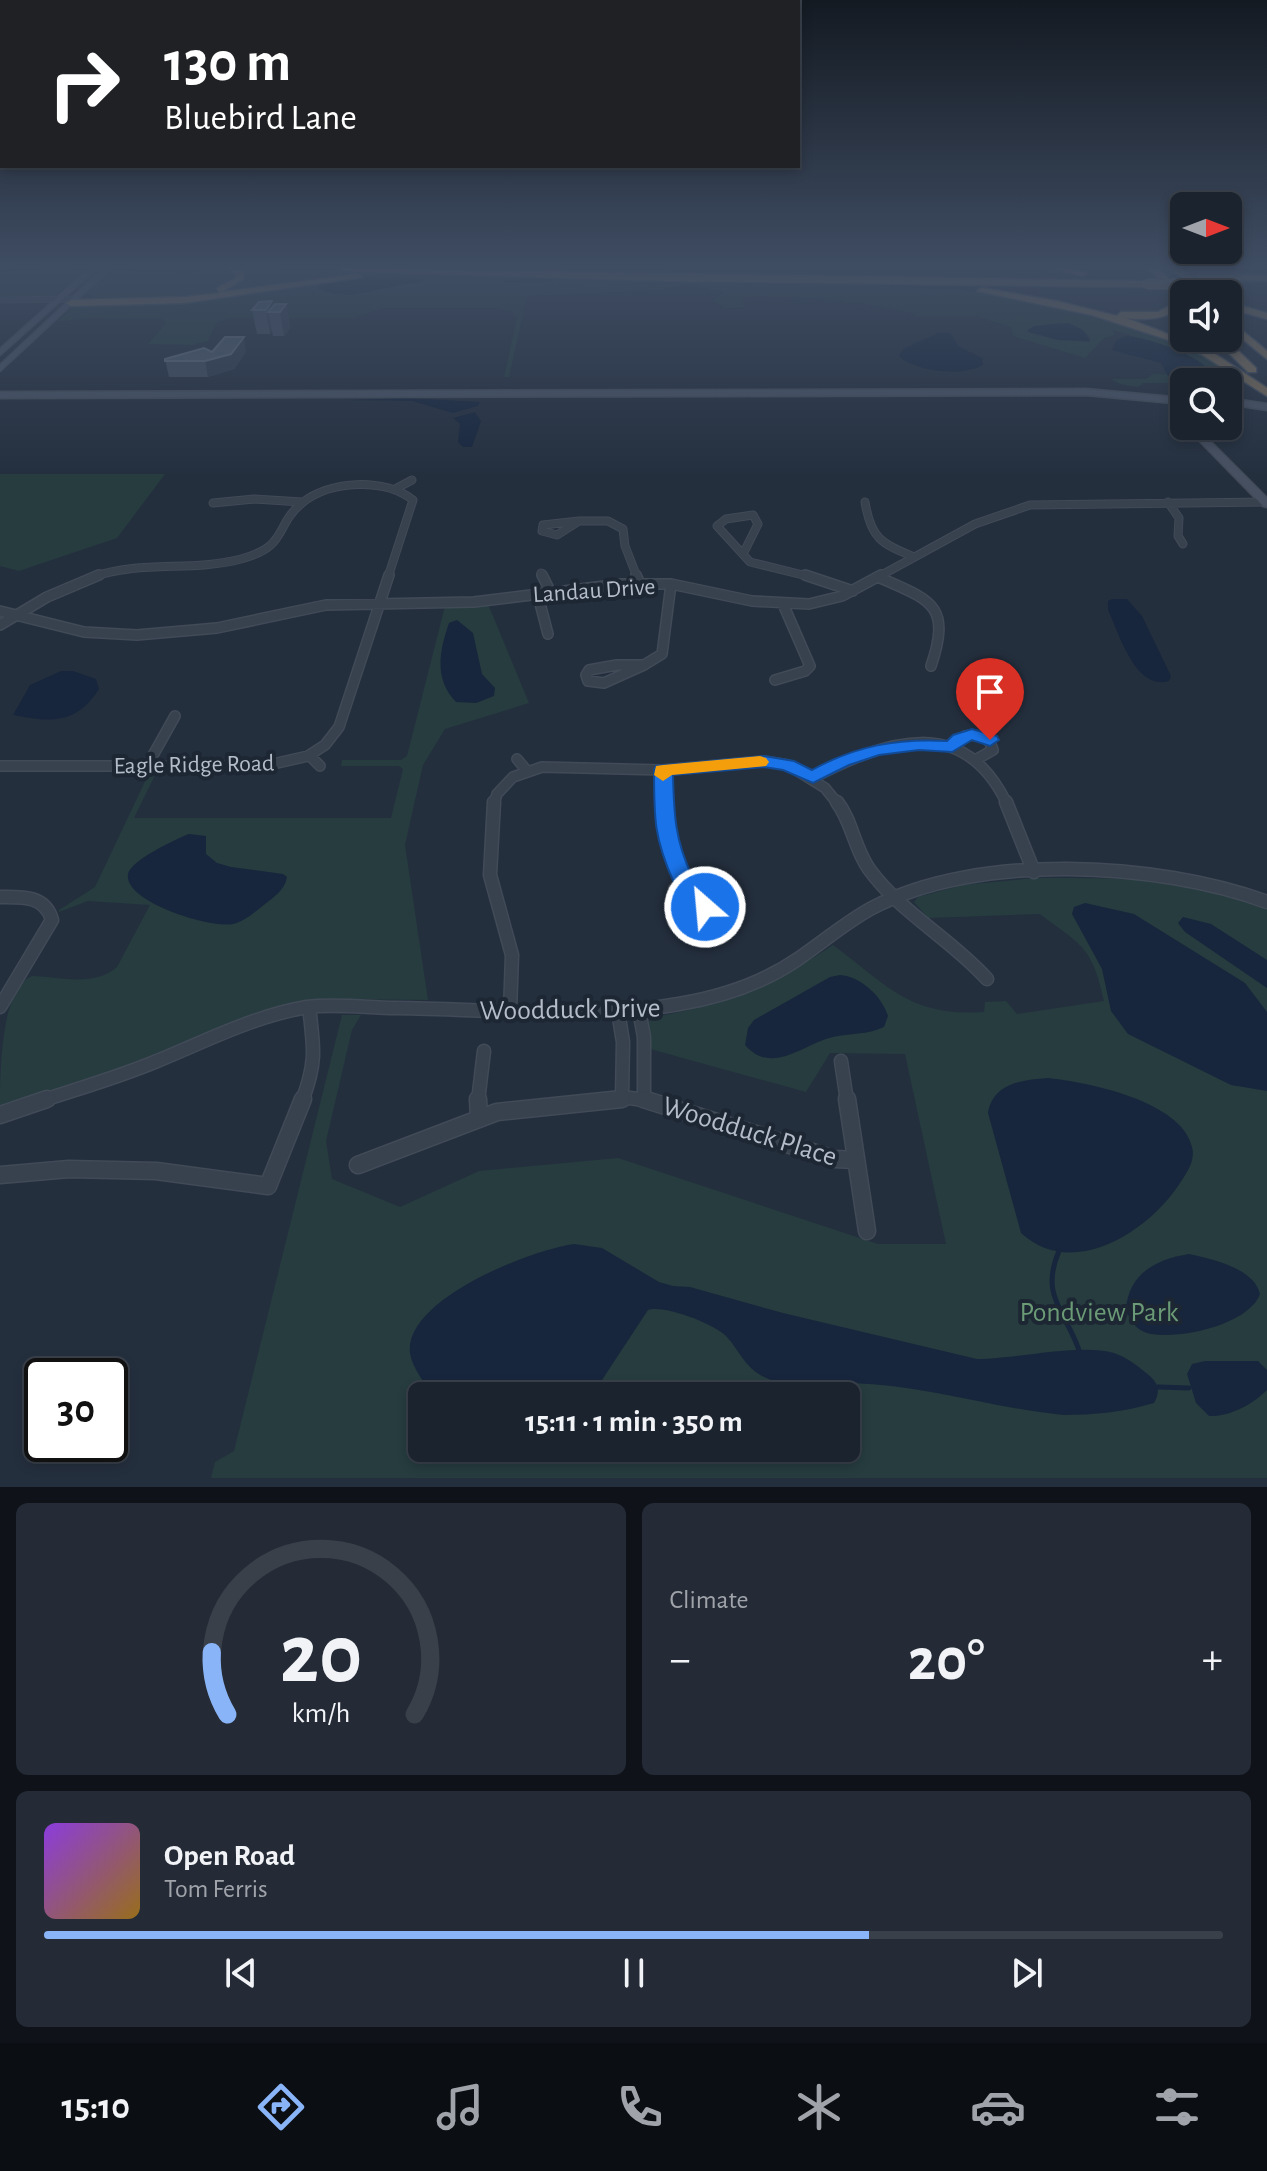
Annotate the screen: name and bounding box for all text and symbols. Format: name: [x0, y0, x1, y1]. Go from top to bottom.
icon: right: [32, 32, 136, 136]
text: 130 m: [164, 35, 291, 91]
text: Bluebird Lane: [164, 100, 357, 136]
north arrow: [1170, 192, 1242, 264]
map controls: [1170, 192, 1242, 440]
button: sound: [1170, 280, 1242, 352]
button: search: [1170, 368, 1242, 440]
street label: Landau Drive: [532, 575, 656, 607]
pin: [956, 658, 1024, 740]
icon: arrive: [968, 670, 1012, 714]
street label: Eagle Ridge Road: [113, 752, 275, 778]
position arrow: [663, 865, 747, 949]
street label: Woodduck Drive: [479, 994, 661, 1026]
street label: Woodduck Place: [659, 1092, 840, 1172]
park label: Pondview Park: [1019, 1299, 1179, 1327]
speed limit sign: 30: [24, 1358, 128, 1462]
text: 15:11 · 1 min · 350 m: [525, 1407, 743, 1437]
text: Climate: [670, 1587, 748, 1613]
text: 20: [279, 1614, 362, 1698]
text: 20°: [908, 1631, 985, 1691]
text: −: [670, 1638, 691, 1682]
text: +: [1202, 1638, 1223, 1682]
text: km/h: [291, 1699, 350, 1728]
text: Open Road: [164, 1841, 295, 1871]
text: Tom Ferris: [164, 1876, 268, 1902]
icon: previous: [219, 1951, 263, 1995]
icon: pause: [612, 1951, 656, 1995]
icon: next: [1005, 1951, 1049, 1995]
icon: directions: [253, 2079, 309, 2135]
icon: music: [432, 2079, 488, 2135]
icon: phone: [612, 2079, 668, 2135]
icon: climate: [791, 2079, 847, 2135]
icon: car: [970, 2079, 1026, 2135]
icon: filters: [1149, 2079, 1205, 2135]
text: 15:10: [62, 2089, 130, 2125]

